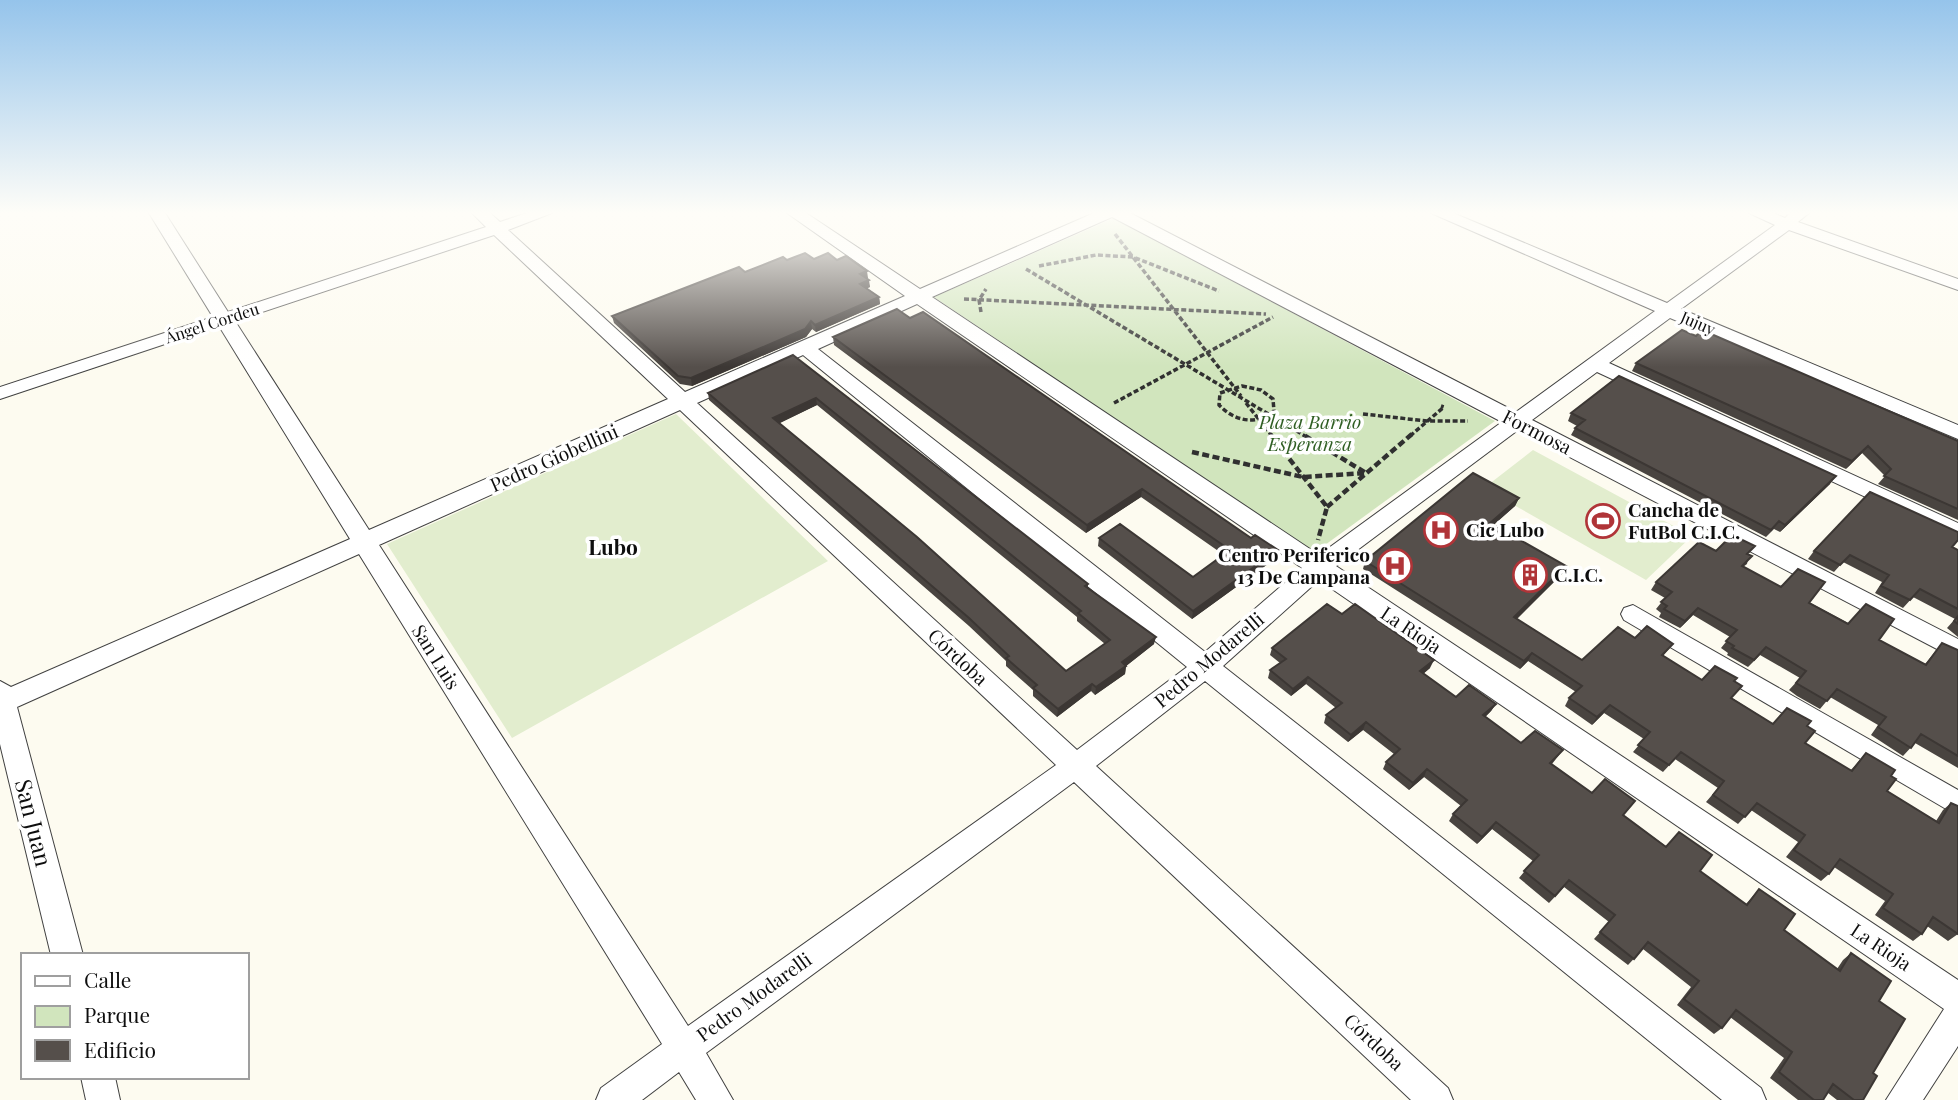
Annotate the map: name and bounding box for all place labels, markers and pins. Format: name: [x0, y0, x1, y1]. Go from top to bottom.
place label: Cancha de FutBol C.I.C.: [1628, 496, 1740, 544]
sports icon: Cancha de FutBol C.I.C.: [1584, 502, 1622, 540]
hospital icon: Cic Lubo: [1422, 511, 1460, 549]
place label: Cic Lubo: [1466, 516, 1544, 542]
place label: Centro Periferico 13 De Campana: [1218, 541, 1370, 589]
hospital icon: Centro Periferico 13 De Campana: [1376, 547, 1414, 585]
building icon: C.I.C.: [1511, 556, 1549, 594]
place label: C.I.C.: [1554, 561, 1603, 587]

